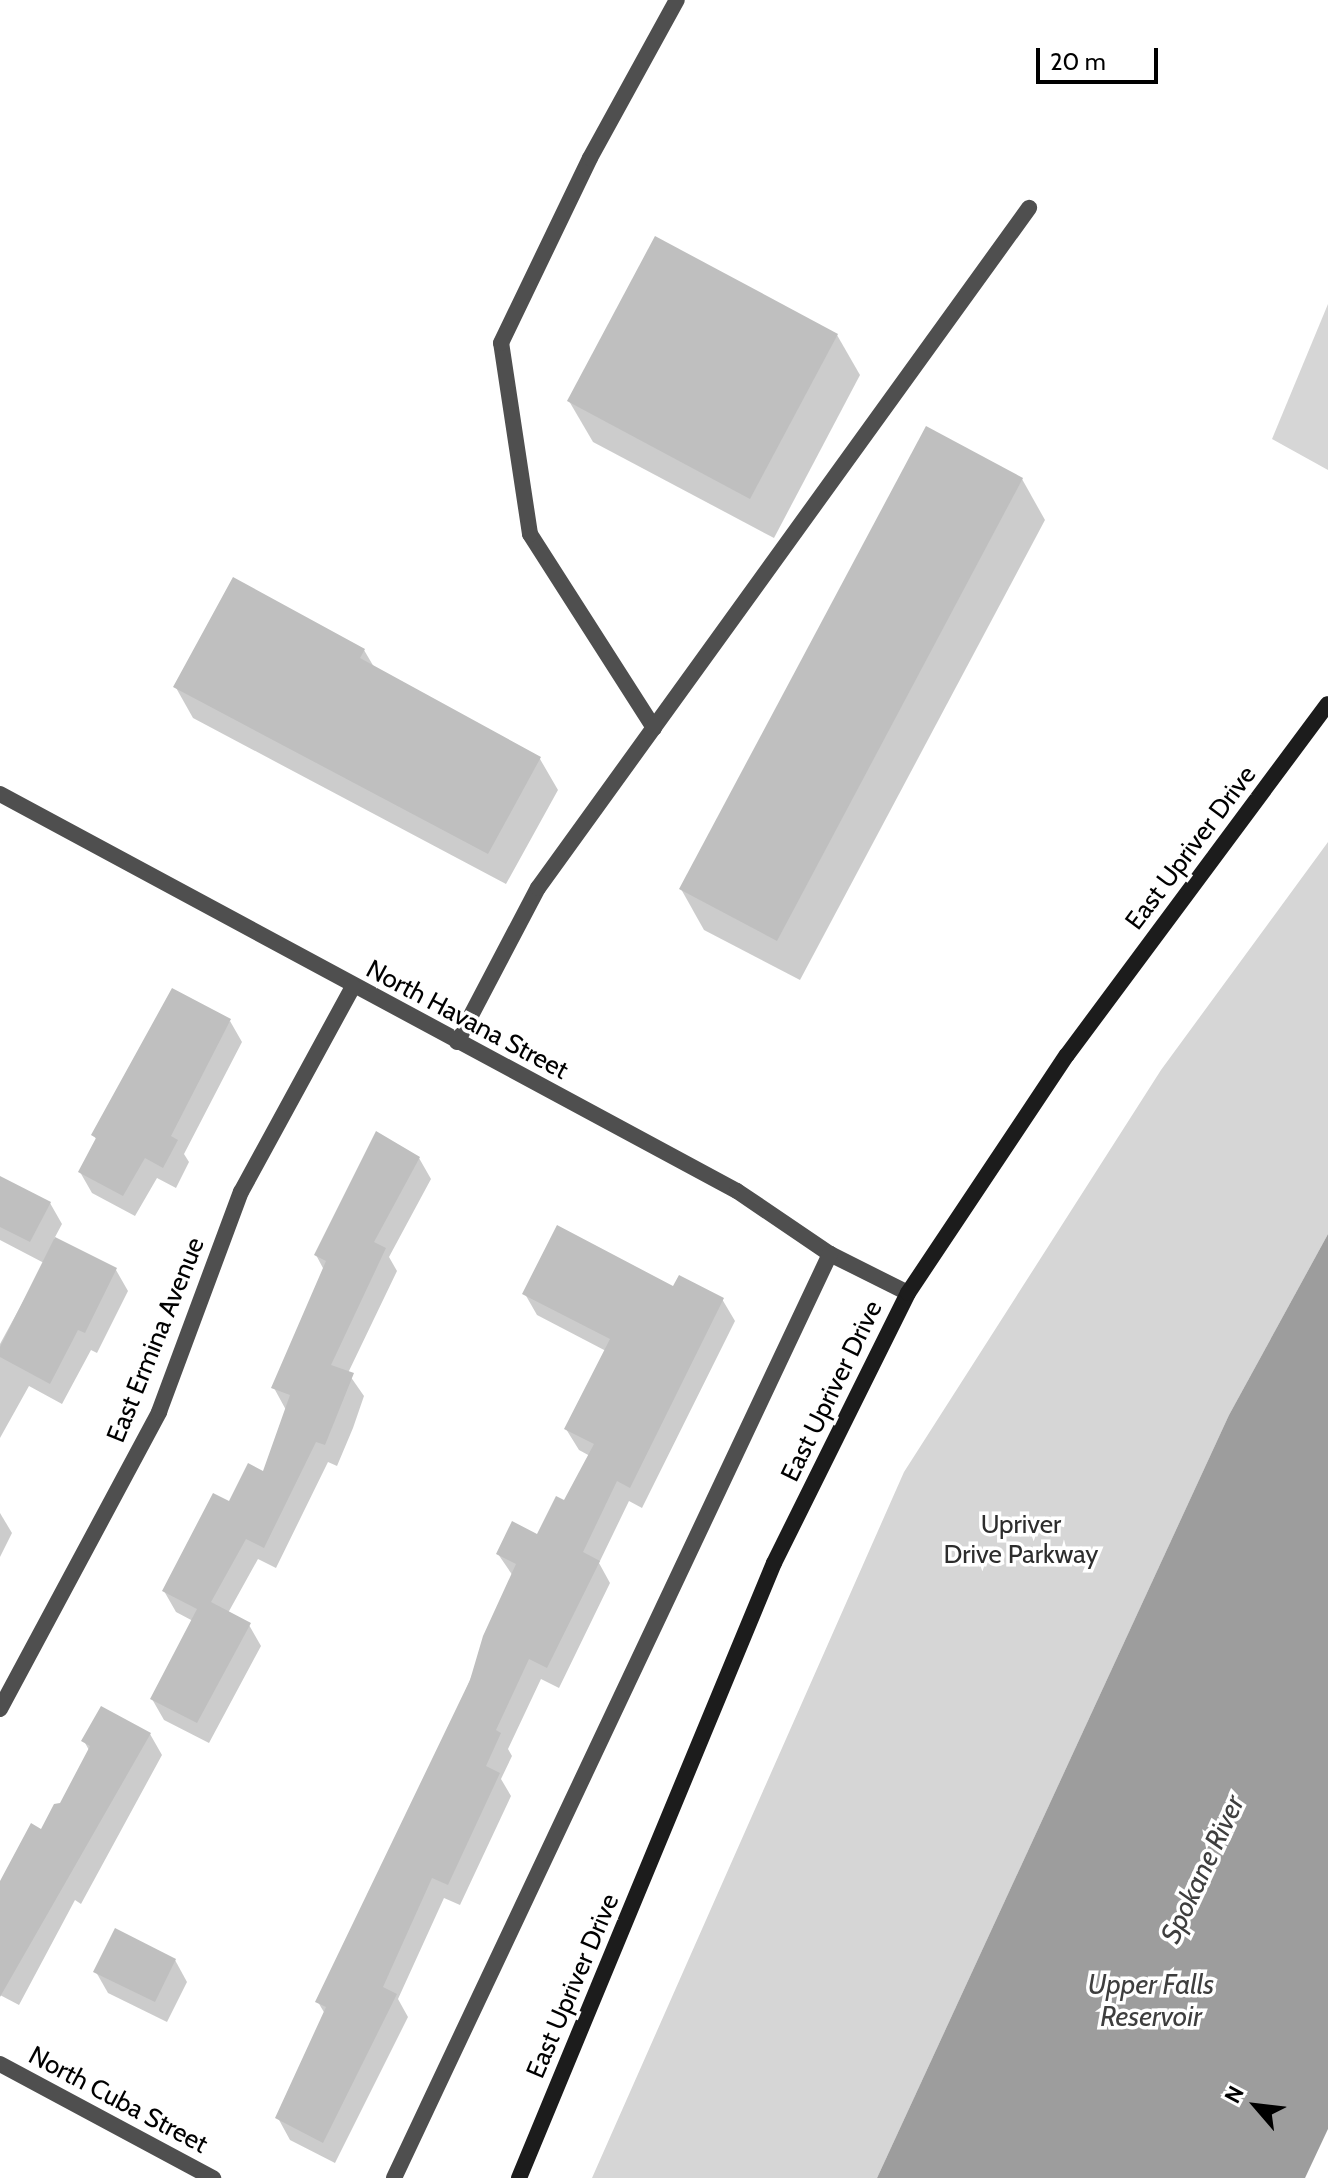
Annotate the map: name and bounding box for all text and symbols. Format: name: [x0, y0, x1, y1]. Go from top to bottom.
scale bar: [1040, 32, 1162, 82]
text: 20 m: [1050, 47, 1106, 76]
street label: East Upriver Drive: [1119, 760, 1263, 936]
street label: North Havana Street: [361, 954, 573, 1086]
street label: East Ermina Avenue: [101, 1233, 211, 1447]
street label: East Upriver Drive: [775, 1296, 889, 1486]
park label: Upriver Drive Parkway: [944, 1509, 1098, 1570]
water label: Spokane River: [1153, 1790, 1251, 1948]
street label: East Upriver Drive: [520, 1889, 626, 2083]
water label: Upper Falls Reservoir: [1088, 1967, 1214, 2033]
street label: North Cuba Street: [23, 2040, 213, 2160]
north arrow: [1216, 2066, 1296, 2146]
text: N: [1219, 2081, 1250, 2108]

